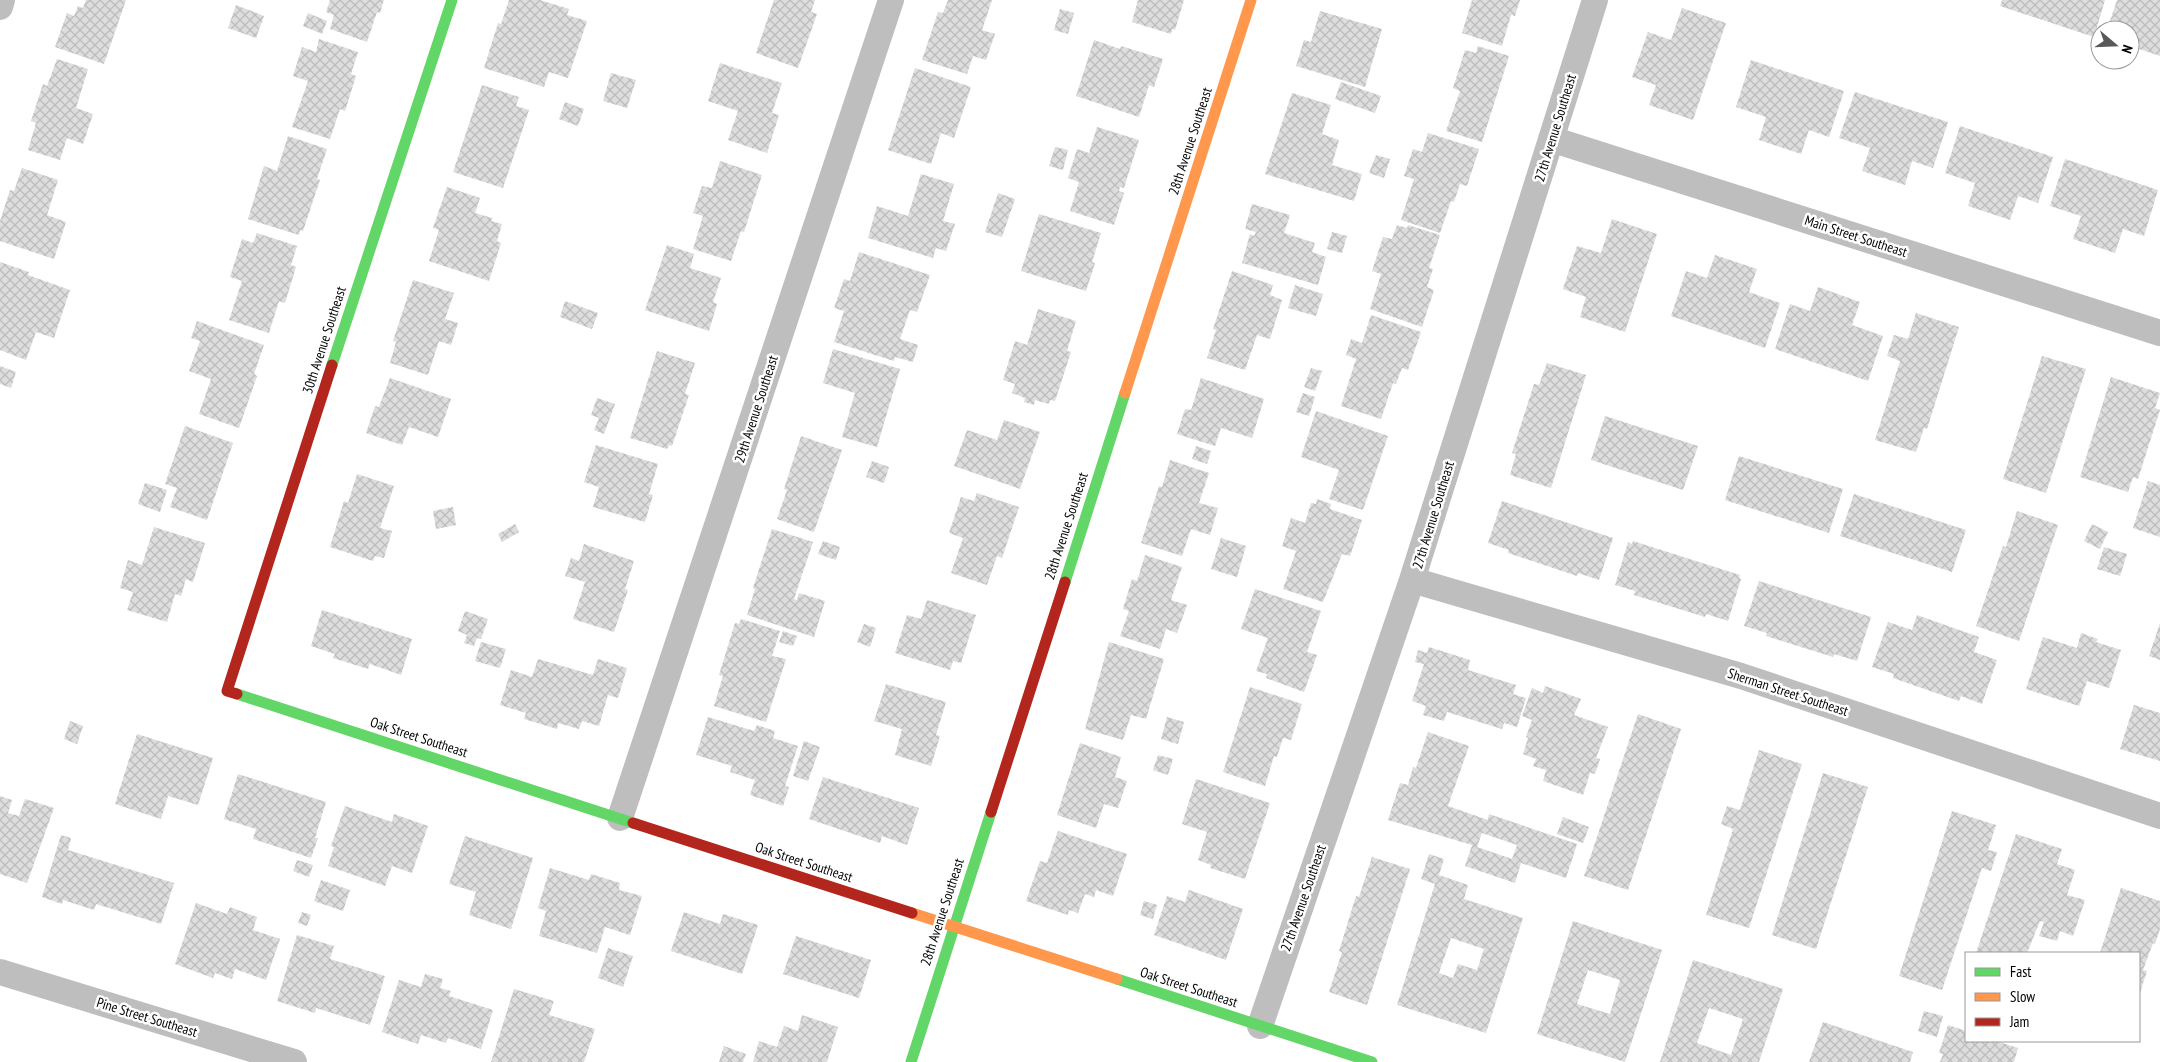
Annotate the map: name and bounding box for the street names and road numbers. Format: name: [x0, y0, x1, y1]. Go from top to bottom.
street label: 27th Avenue Southeast: [1530, 72, 1580, 184]
street label: 28th Avenue Southeast: [1164, 85, 1216, 197]
street label: Main Street Southeast: [1802, 211, 1910, 261]
street label: 30th Avenue Southeast: [298, 284, 350, 396]
street label: 29th Avenue Southeast: [730, 353, 782, 465]
street label: 27th Avenue Southeast: [1408, 459, 1458, 571]
street label: 28th Avenue Southeast: [1040, 470, 1092, 582]
street label: Sherman Street Southeast: [1725, 664, 1851, 720]
street label: Oak Street Southeast: [368, 713, 470, 761]
street label: Oak Street Southeast: [753, 838, 855, 886]
street label: 27th Avenue Southeast: [1276, 842, 1330, 954]
street label: 28th Avenue Southeast: [916, 856, 968, 968]
street label: Oak Street Southeast: [1138, 963, 1240, 1011]
street label: Pine Street Southeast: [94, 993, 200, 1041]

